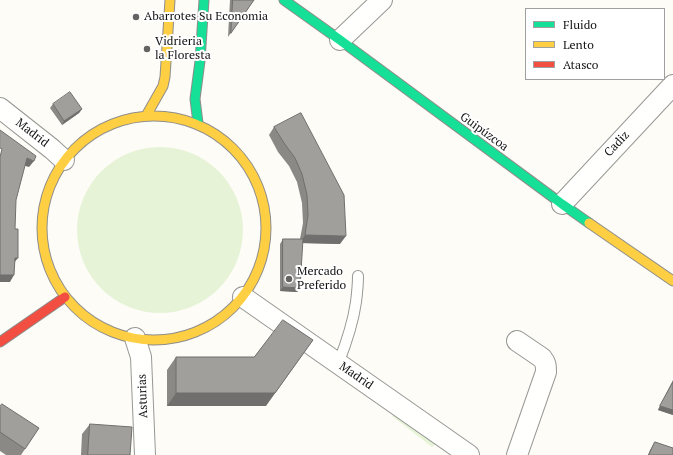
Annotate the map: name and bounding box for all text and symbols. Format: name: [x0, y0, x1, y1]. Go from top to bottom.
legend: [525, 8, 665, 80]
place label: Abarrotes Su Economia: [144, 10, 268, 24]
marker: Abarrotes Su Economia: [131, 12, 141, 22]
text: Fluido: [563, 17, 597, 32]
place label: Vidrieria la Floresta: [155, 35, 211, 63]
text: Lento: [563, 37, 594, 52]
marker: Vidrieria la Floresta: [142, 44, 152, 54]
text: Atasco: [563, 57, 598, 72]
street label: Guipúzcoa: [457, 110, 511, 154]
street label: Madrid: [13, 116, 51, 150]
street label: Cadiz: [602, 128, 632, 160]
place label: Mercado Preferido: [297, 265, 346, 293]
marker: Mercado Preferido: [284, 274, 294, 284]
street label: Madrid: [336, 359, 376, 393]
street label: Asturias: [135, 374, 151, 418]

